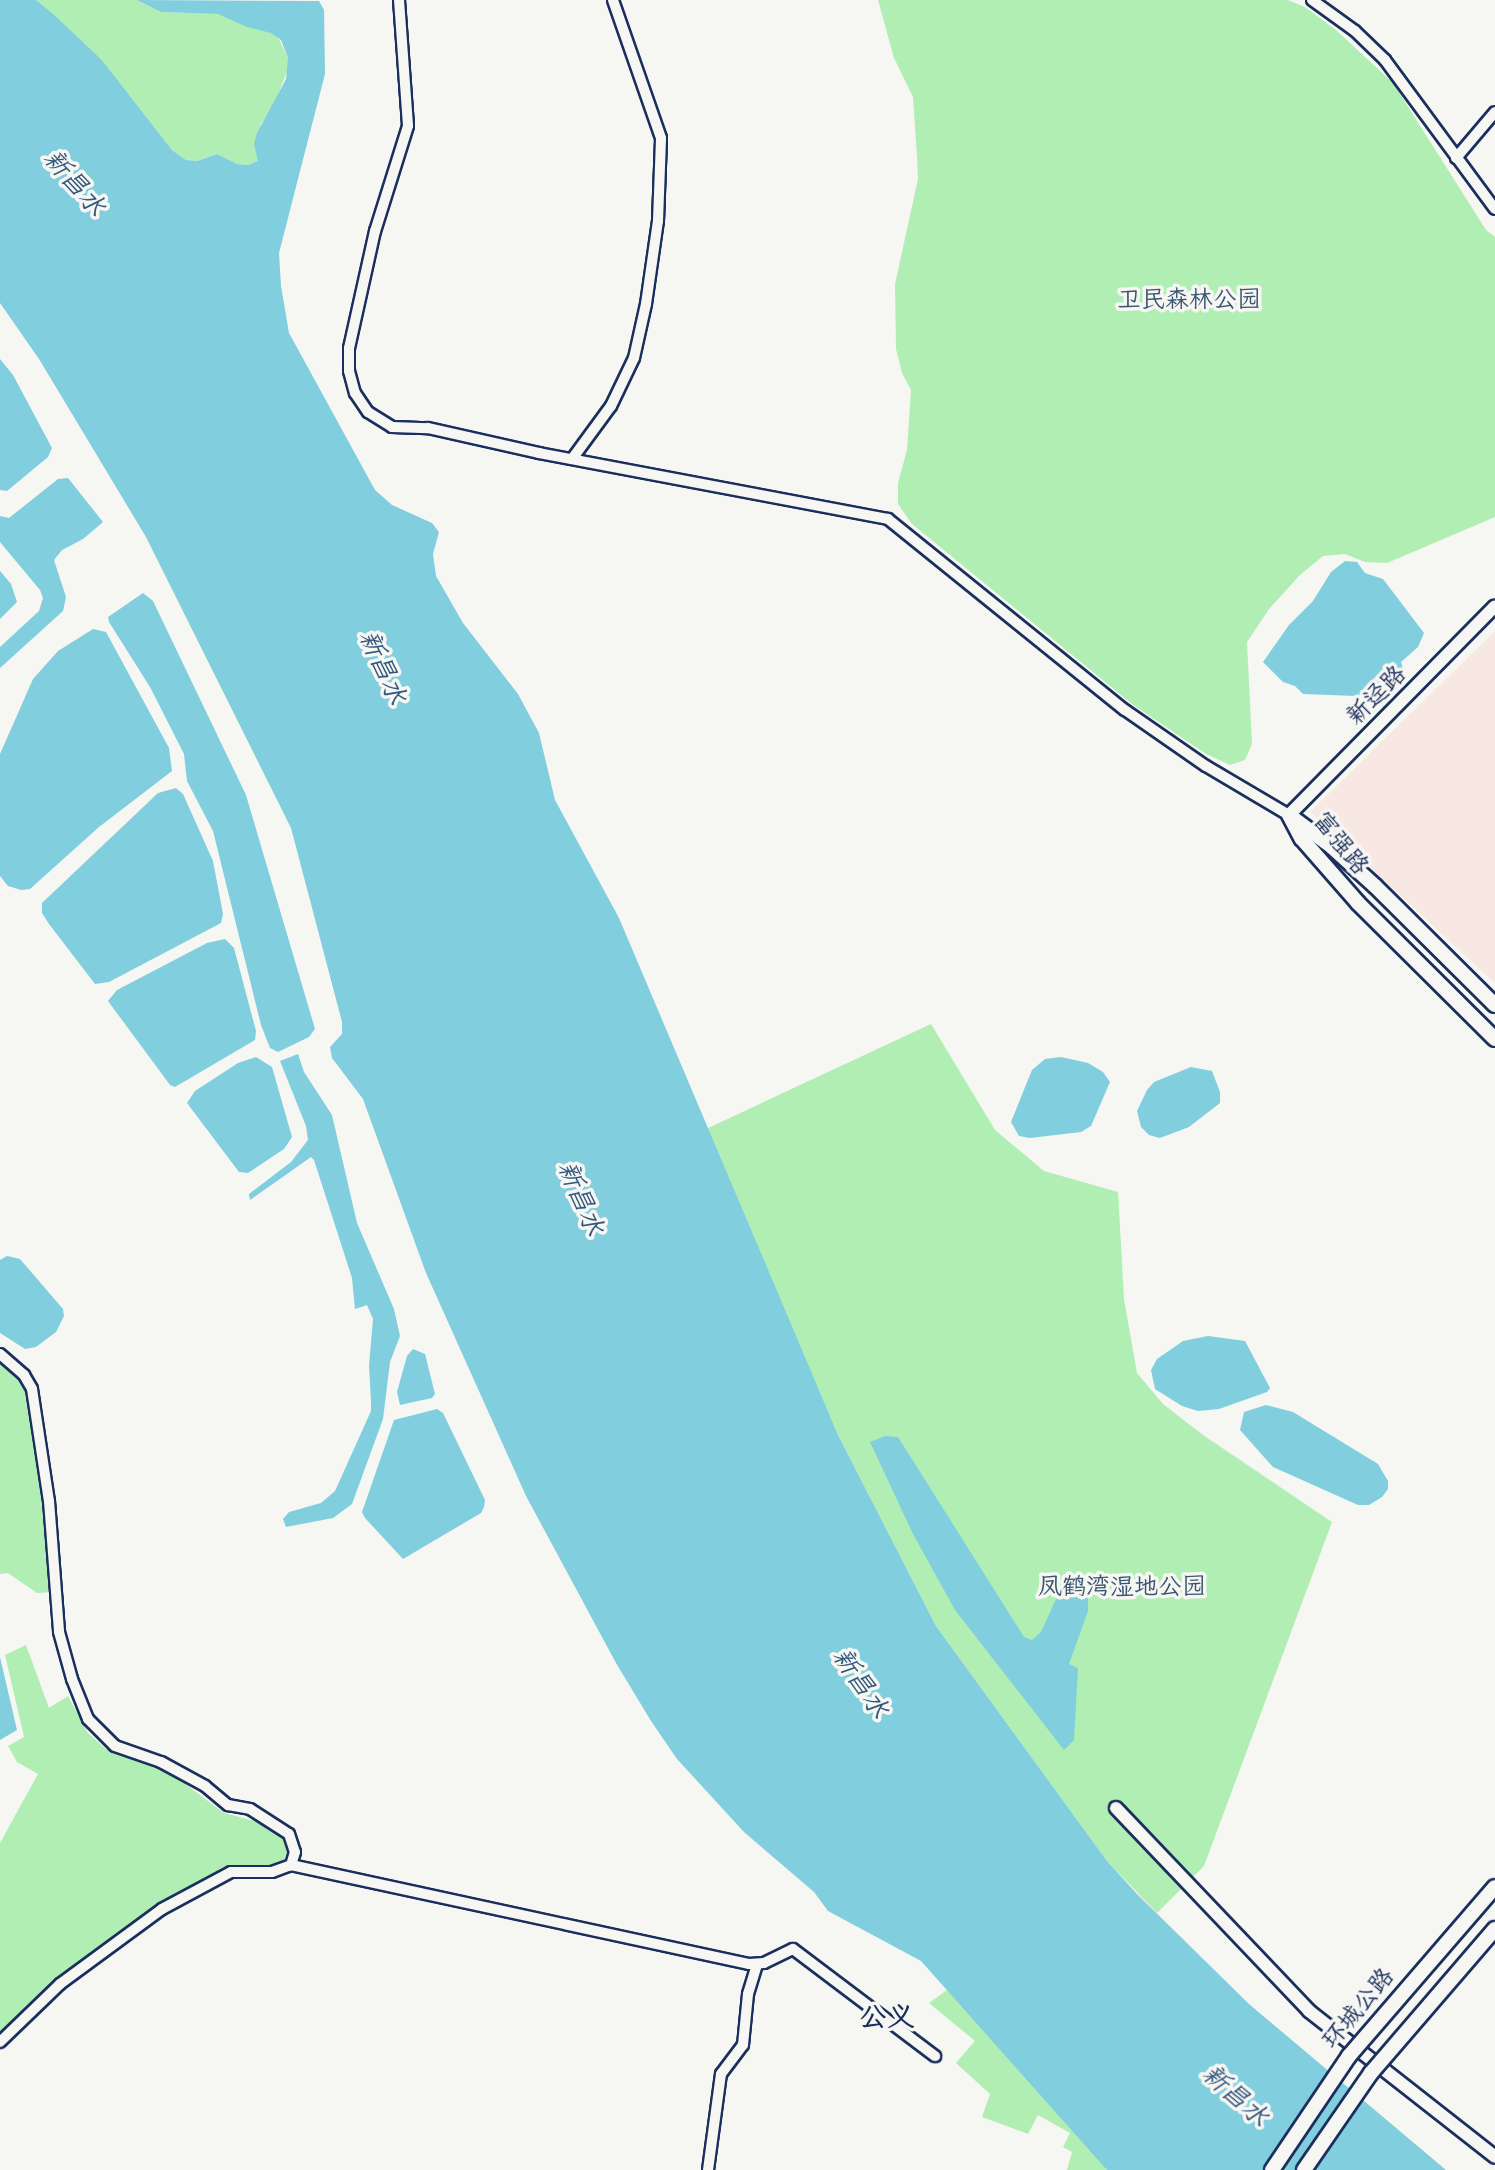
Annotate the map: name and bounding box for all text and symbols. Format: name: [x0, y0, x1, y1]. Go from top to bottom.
water label: 新昌水: [36, 144, 110, 224]
park label: 卫民森林公园: [1117, 287, 1261, 315]
water label: 新昌水: [351, 626, 411, 710]
street label: 新迳路: [1341, 660, 1413, 732]
street label: 富强路: [1306, 807, 1374, 881]
water label: 新昌水: [549, 1157, 609, 1241]
park label: 凤鹤湾湿地公园: [1038, 1574, 1206, 1602]
water label: 新昌水: [824, 1643, 894, 1725]
street label: 环城公路: [1317, 1963, 1401, 2055]
district label: 公义: [859, 2002, 915, 2036]
water label: 新昌水: [1195, 2059, 1273, 2135]

